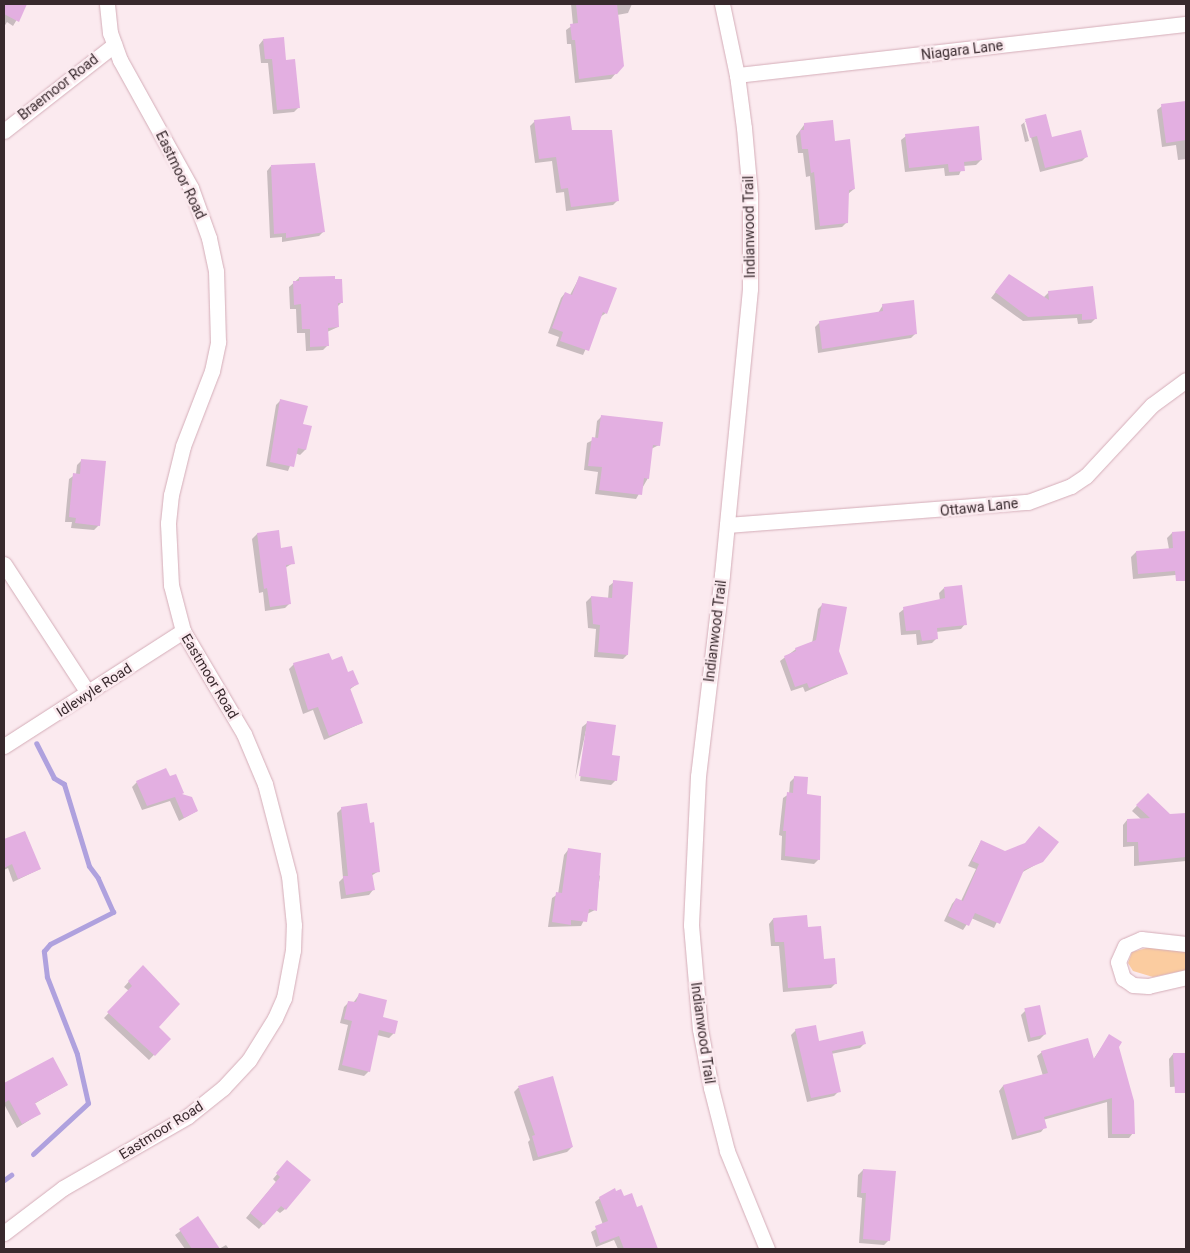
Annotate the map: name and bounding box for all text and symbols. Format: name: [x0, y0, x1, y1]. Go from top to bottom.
street label: Niagara Lane: [920, 37, 1004, 63]
street label: Braemoor Road: [15, 51, 101, 123]
street label: Eastmoor Road: [152, 128, 210, 222]
street label: Indianwood Trail: [740, 175, 758, 279]
street label: Ottawa Lane: [939, 495, 1019, 519]
street label: Indianwood Trail: [700, 579, 730, 683]
street label: Eastmoor Road: [178, 631, 242, 721]
street label: Idlewyle Road: [53, 660, 135, 720]
street label: Indianwood Trail: [688, 981, 718, 1085]
street label: Eastmoor Road: [116, 1097, 206, 1163]

